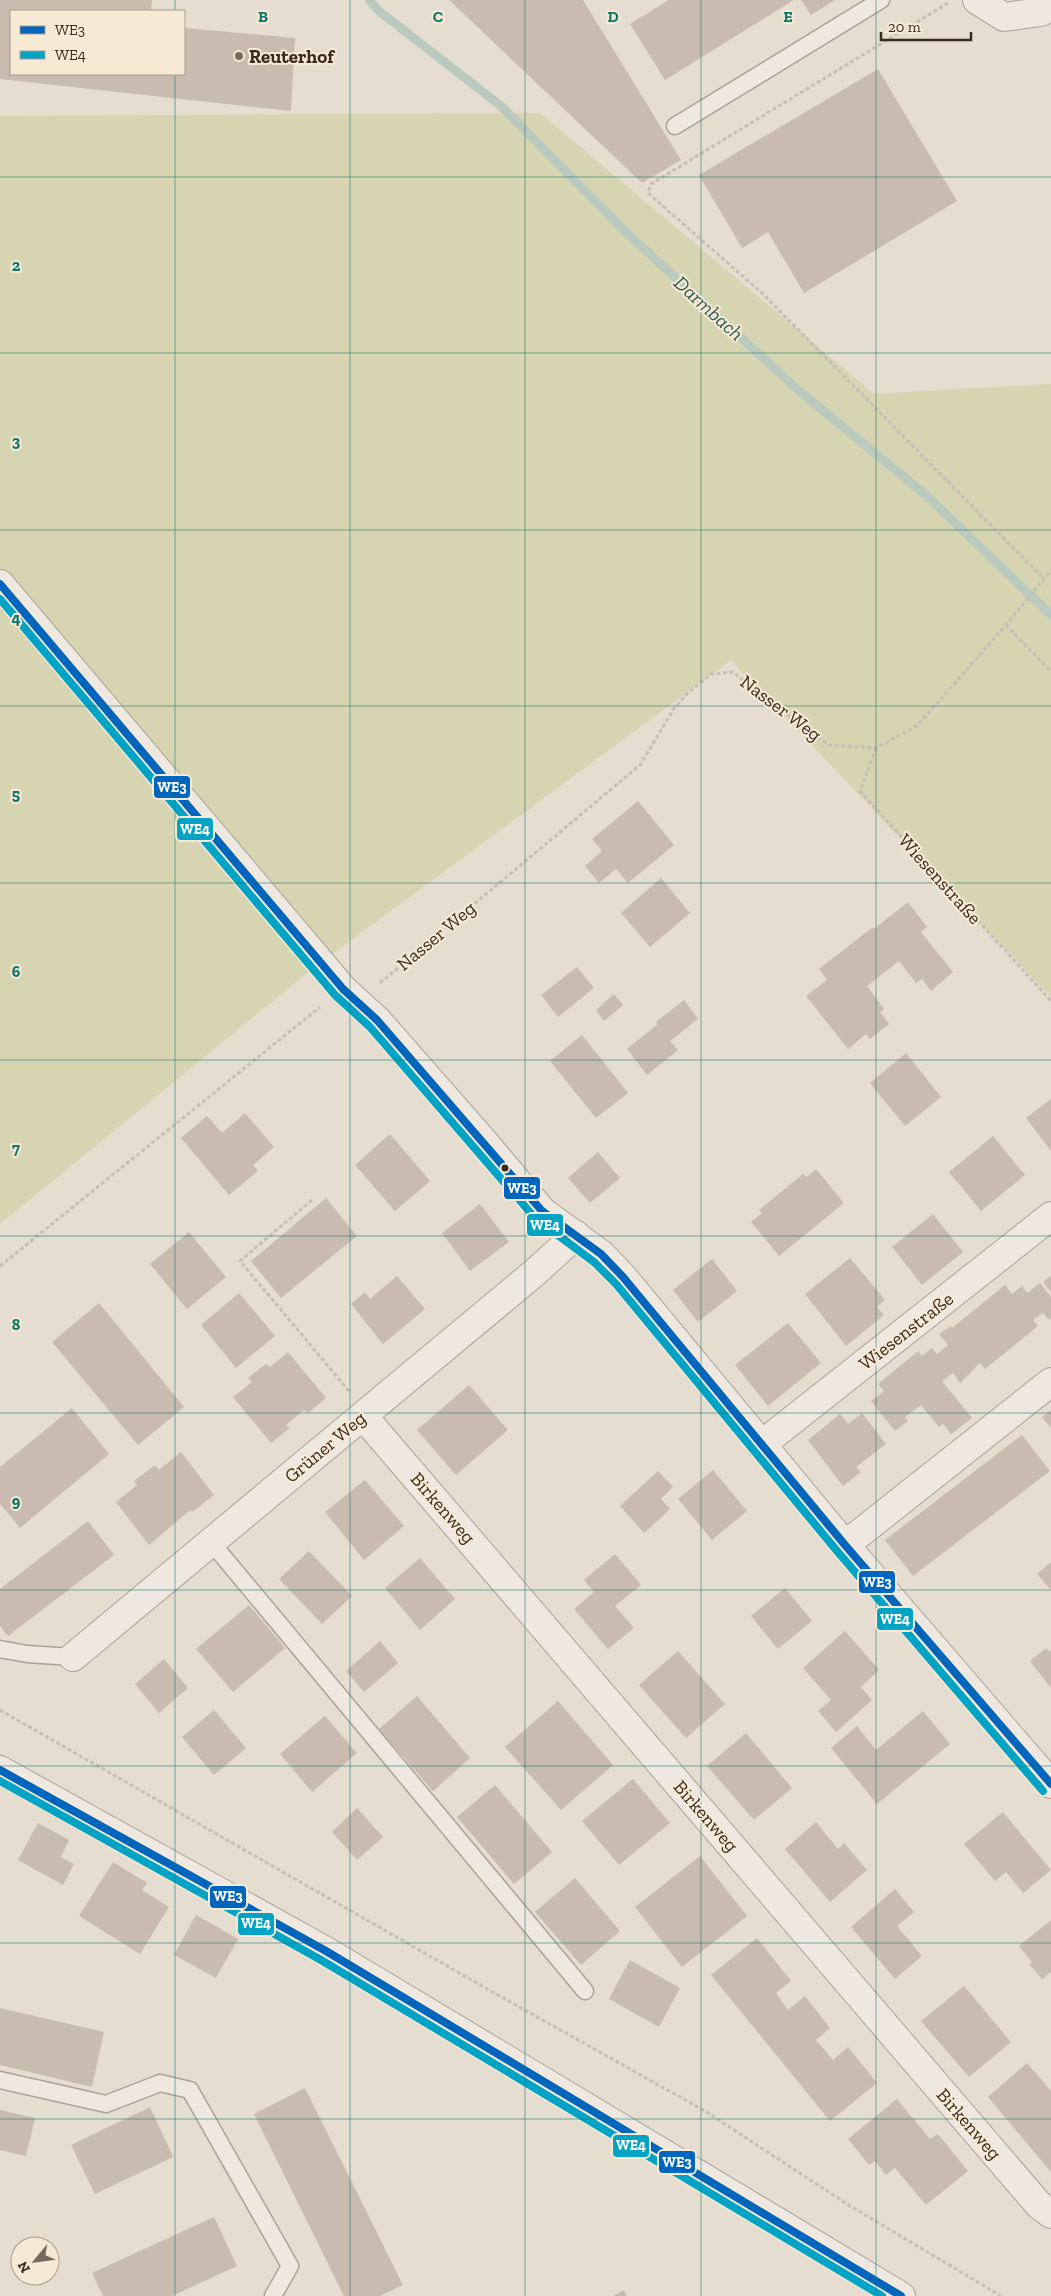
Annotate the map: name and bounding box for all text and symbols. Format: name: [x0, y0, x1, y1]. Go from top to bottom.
text: B: [258, 7, 268, 26]
text: C: [433, 7, 443, 26]
text: D: [607, 7, 619, 26]
text: E: [783, 7, 793, 26]
legend: [10, 10, 185, 75]
scale bar: [881, 10, 971, 42]
text: 20 m: [888, 18, 921, 36]
text: WE3: [55, 21, 85, 39]
place label: Reuterhof: [249, 45, 336, 68]
text: WE4: [55, 46, 86, 64]
marker: Reuterhof: [233, 50, 245, 62]
text: 2: [12, 256, 21, 275]
water label: Darmbach: [669, 270, 749, 346]
text: 3: [12, 432, 21, 451]
text: 4: [11, 609, 21, 628]
street label: Nasser Weg: [736, 670, 827, 746]
line badge: WE3: [153, 775, 191, 799]
text: WE3: [157, 779, 187, 796]
text: 5: [12, 785, 20, 804]
line badge: WE4: [176, 817, 214, 841]
text: WE4: [180, 821, 210, 838]
street label: Wiesenstraße: [893, 829, 987, 929]
street label: Nasser Weg: [392, 896, 481, 976]
text: 6: [12, 962, 21, 981]
text: 7: [12, 1139, 20, 1158]
unlabelled marker: [500, 1163, 510, 1173]
line badge: WE3: [503, 1176, 541, 1200]
text: WE3: [507, 1180, 537, 1197]
line badge: WE4: [526, 1213, 564, 1237]
text: WE4: [530, 1217, 560, 1234]
street label: Wiesenstraße: [854, 1287, 958, 1375]
text: 8: [12, 1315, 21, 1334]
street label: Grüner Weg: [280, 1406, 371, 1488]
street label: Birkenweg: [406, 1467, 481, 1549]
text: 9: [12, 1492, 21, 1511]
line badge: WE3: [858, 1570, 896, 1594]
text: WE3: [862, 1574, 892, 1591]
line badge: WE4: [876, 1607, 914, 1631]
text: WE4: [880, 1611, 910, 1628]
street label: Birkenweg: [669, 1775, 744, 1857]
line badge: WE3: [209, 1885, 247, 1909]
text: WE3: [213, 1888, 243, 1905]
line badge: WE4: [237, 1912, 275, 1936]
text: WE4: [241, 1915, 271, 1932]
street label: Birkenweg: [932, 2083, 1007, 2165]
line badge: WE4: [612, 2134, 650, 2158]
text: WE4: [616, 2137, 646, 2154]
line badge: WE3: [658, 2150, 696, 2174]
text: WE3: [662, 2154, 692, 2171]
north arrow: [10, 2236, 60, 2286]
text: N: [14, 2258, 34, 2276]

